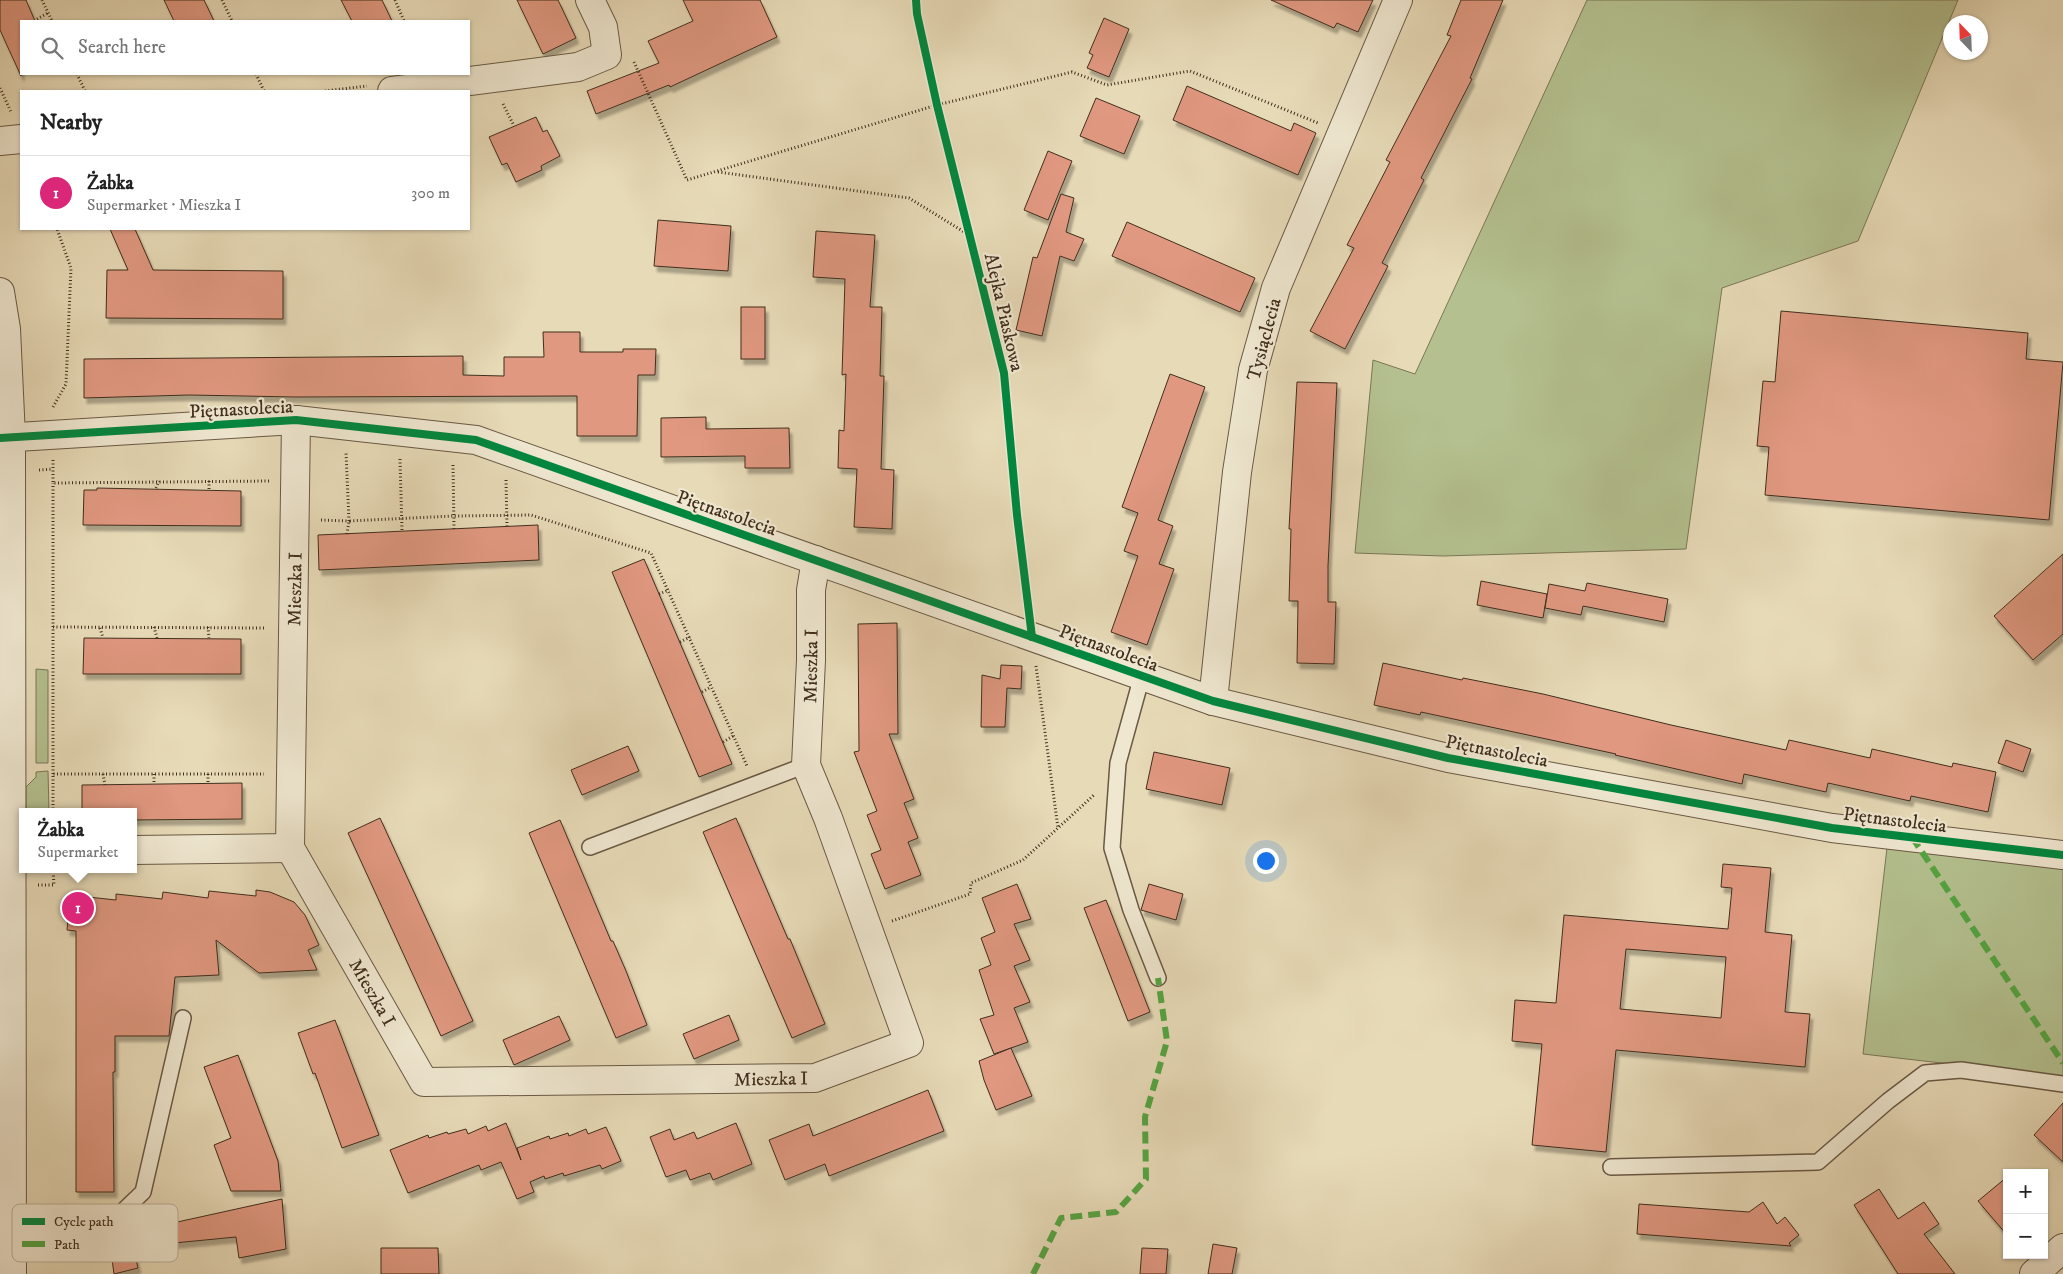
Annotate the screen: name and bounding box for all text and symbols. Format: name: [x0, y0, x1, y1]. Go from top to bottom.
north arrow: [1943, 15, 1988, 60]
search box: [20, 20, 470, 75]
icon: search: [38, 34, 66, 62]
text: Search here: [78, 36, 166, 59]
text: Nearby: [40, 110, 102, 136]
text: Żabka: [87, 172, 134, 195]
text: 1: [53, 183, 59, 203]
text: 300 m: [411, 183, 450, 203]
text: Supermarket · Mieszka I: [87, 195, 241, 215]
street label: Alejka Piaskowa: [979, 251, 1028, 374]
street label: Tysiąclecia: [1242, 296, 1287, 383]
street label: Piętnastolecia: [188, 395, 294, 424]
street label: Piętnastolecia: [674, 486, 779, 541]
street label: Mieszka I: [283, 552, 308, 626]
street label: Piętnastolecia: [1056, 620, 1161, 677]
street label: Mieszka I: [799, 629, 824, 703]
street label: Piętnastolecia: [1443, 730, 1550, 773]
street label: Piętnastolecia: [1842, 803, 1948, 838]
popup: [19, 808, 137, 873]
text: Żabka: [38, 819, 84, 842]
text: Supermarket: [38, 842, 118, 862]
your location: [1253, 848, 1279, 874]
pin: 1: [62, 889, 94, 927]
street label: Mieszka I: [343, 955, 400, 1031]
street label: Mieszka I: [734, 1067, 808, 1092]
map controls: [2003, 1169, 2048, 1259]
button: +: [2003, 1169, 2048, 1214]
legend: [12, 1204, 178, 1262]
text: Cycle path: [54, 1213, 114, 1231]
button: −: [2003, 1214, 2048, 1259]
text: Path: [54, 1236, 81, 1254]

